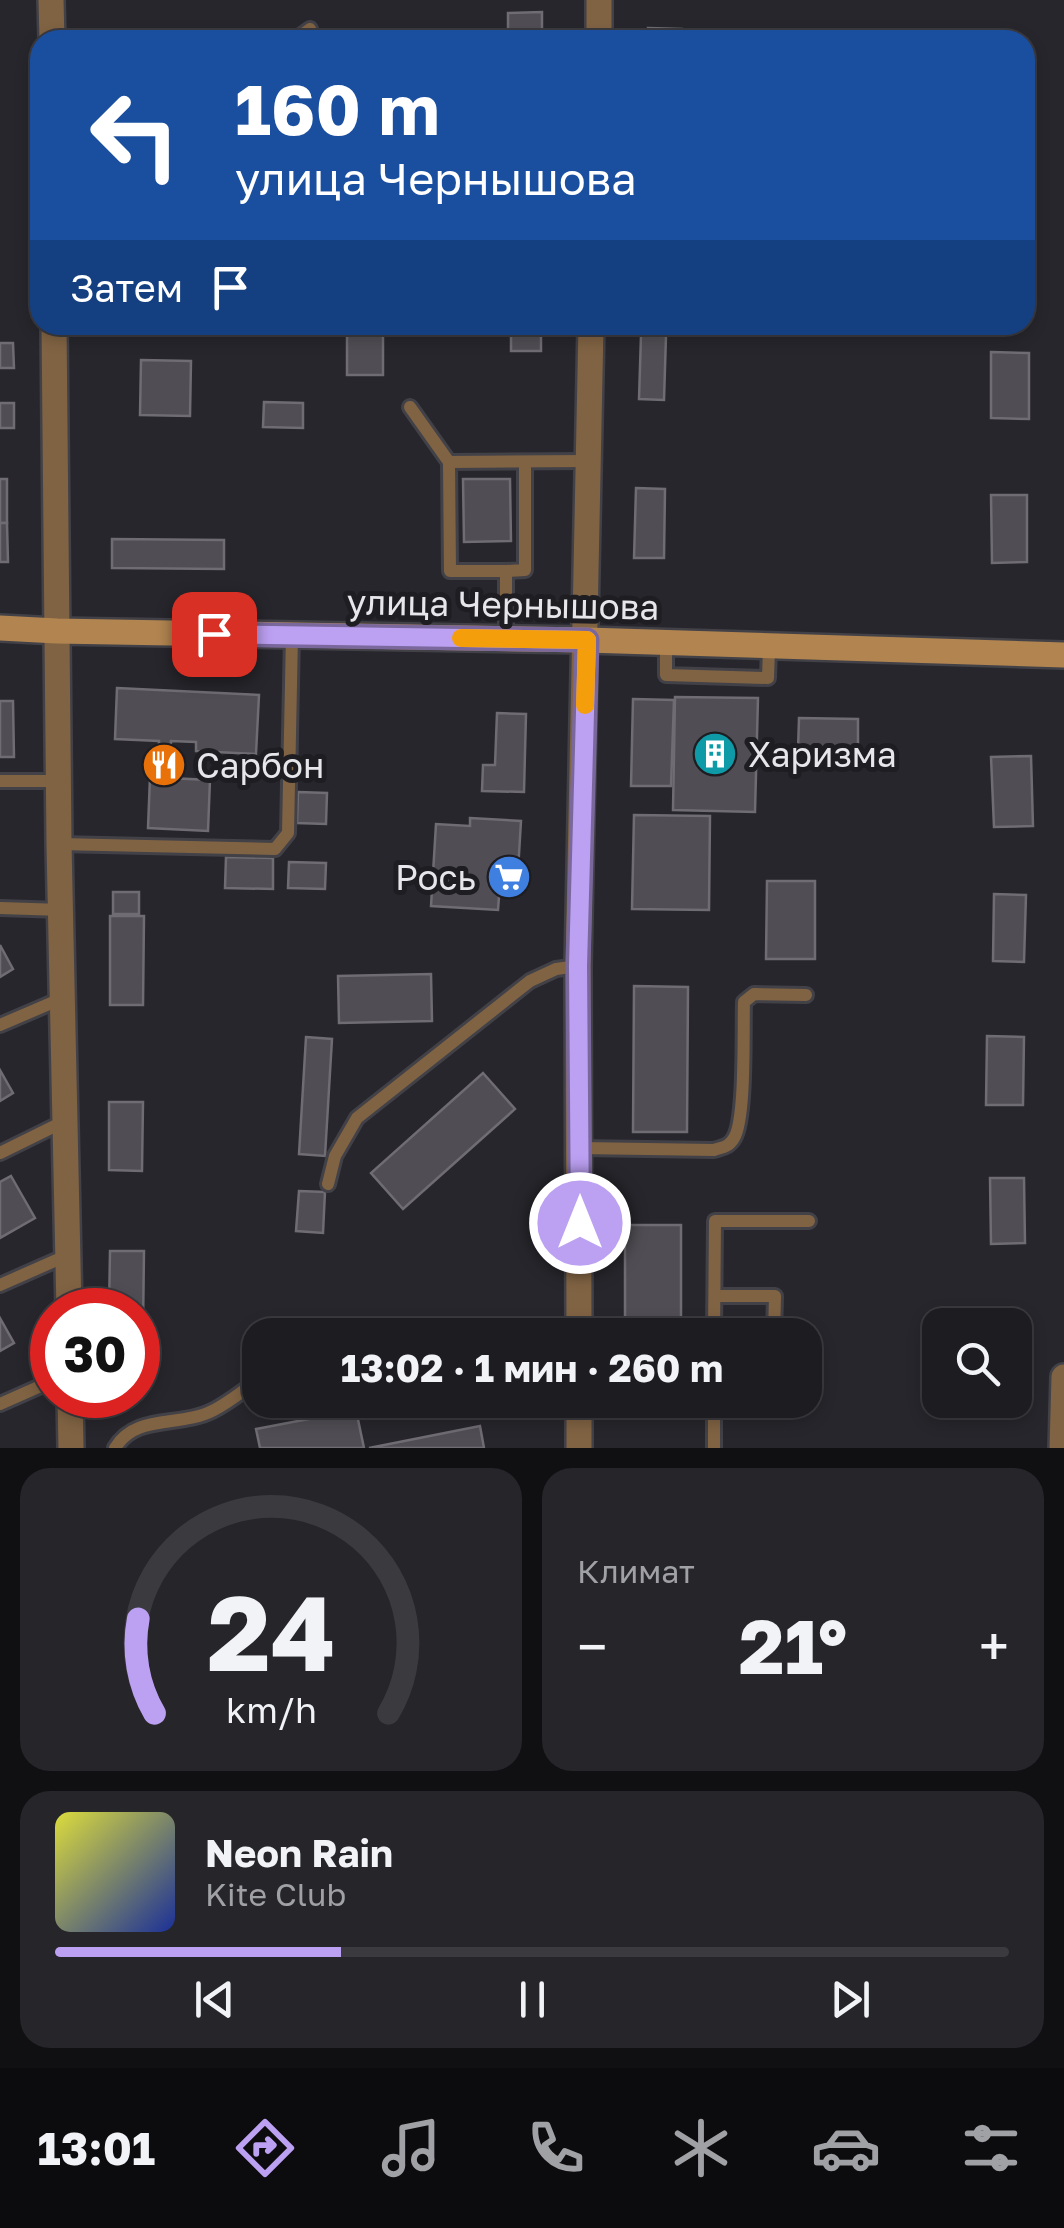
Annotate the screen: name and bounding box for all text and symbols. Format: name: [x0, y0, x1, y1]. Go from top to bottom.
text: 160 m: [235, 66, 440, 150]
icon: left: [70, 70, 200, 200]
text: улица Чернышова: [235, 151, 637, 205]
icon: arrive: [203, 260, 258, 315]
text: Затем: [70, 265, 183, 310]
street label: улица Чернышова: [346, 580, 660, 628]
pin: [172, 592, 257, 677]
icon: arrive: [187, 607, 242, 662]
building icon: Харизма: [692, 731, 738, 777]
place label: Харизма: [748, 733, 897, 775]
restaurant icon: Сарбон: [141, 742, 187, 788]
place label: Сарбон: [196, 744, 324, 786]
supermarket icon: Рось: [486, 854, 532, 900]
place label: Рось: [395, 856, 476, 898]
position arrow: [528, 1171, 632, 1275]
speed limit sign: 30: [30, 1288, 160, 1418]
map controls: [922, 1308, 1032, 1418]
button: search: [922, 1308, 1032, 1418]
text: 13:02 · 1 мин · 260 m: [341, 1345, 723, 1390]
text: Климат: [577, 1552, 695, 1590]
text: 24: [207, 1569, 335, 1694]
text: 21°: [739, 1600, 847, 1691]
text: −: [577, 1613, 607, 1679]
text: +: [979, 1613, 1009, 1679]
text: km/h: [226, 1688, 316, 1731]
text: Neon Rain: [205, 1830, 393, 1875]
text: Kite Club: [205, 1875, 346, 1913]
icon: previous: [187, 1972, 242, 2027]
icon: pause: [505, 1972, 560, 2027]
icon: next: [823, 1972, 878, 2027]
icon: directions: [230, 2113, 300, 2183]
icon: music: [376, 2113, 446, 2183]
icon: phone: [521, 2113, 591, 2183]
icon: climate: [666, 2113, 736, 2183]
icon: car: [811, 2113, 881, 2183]
icon: filters: [956, 2113, 1026, 2183]
text: 13:01: [38, 2121, 155, 2175]

